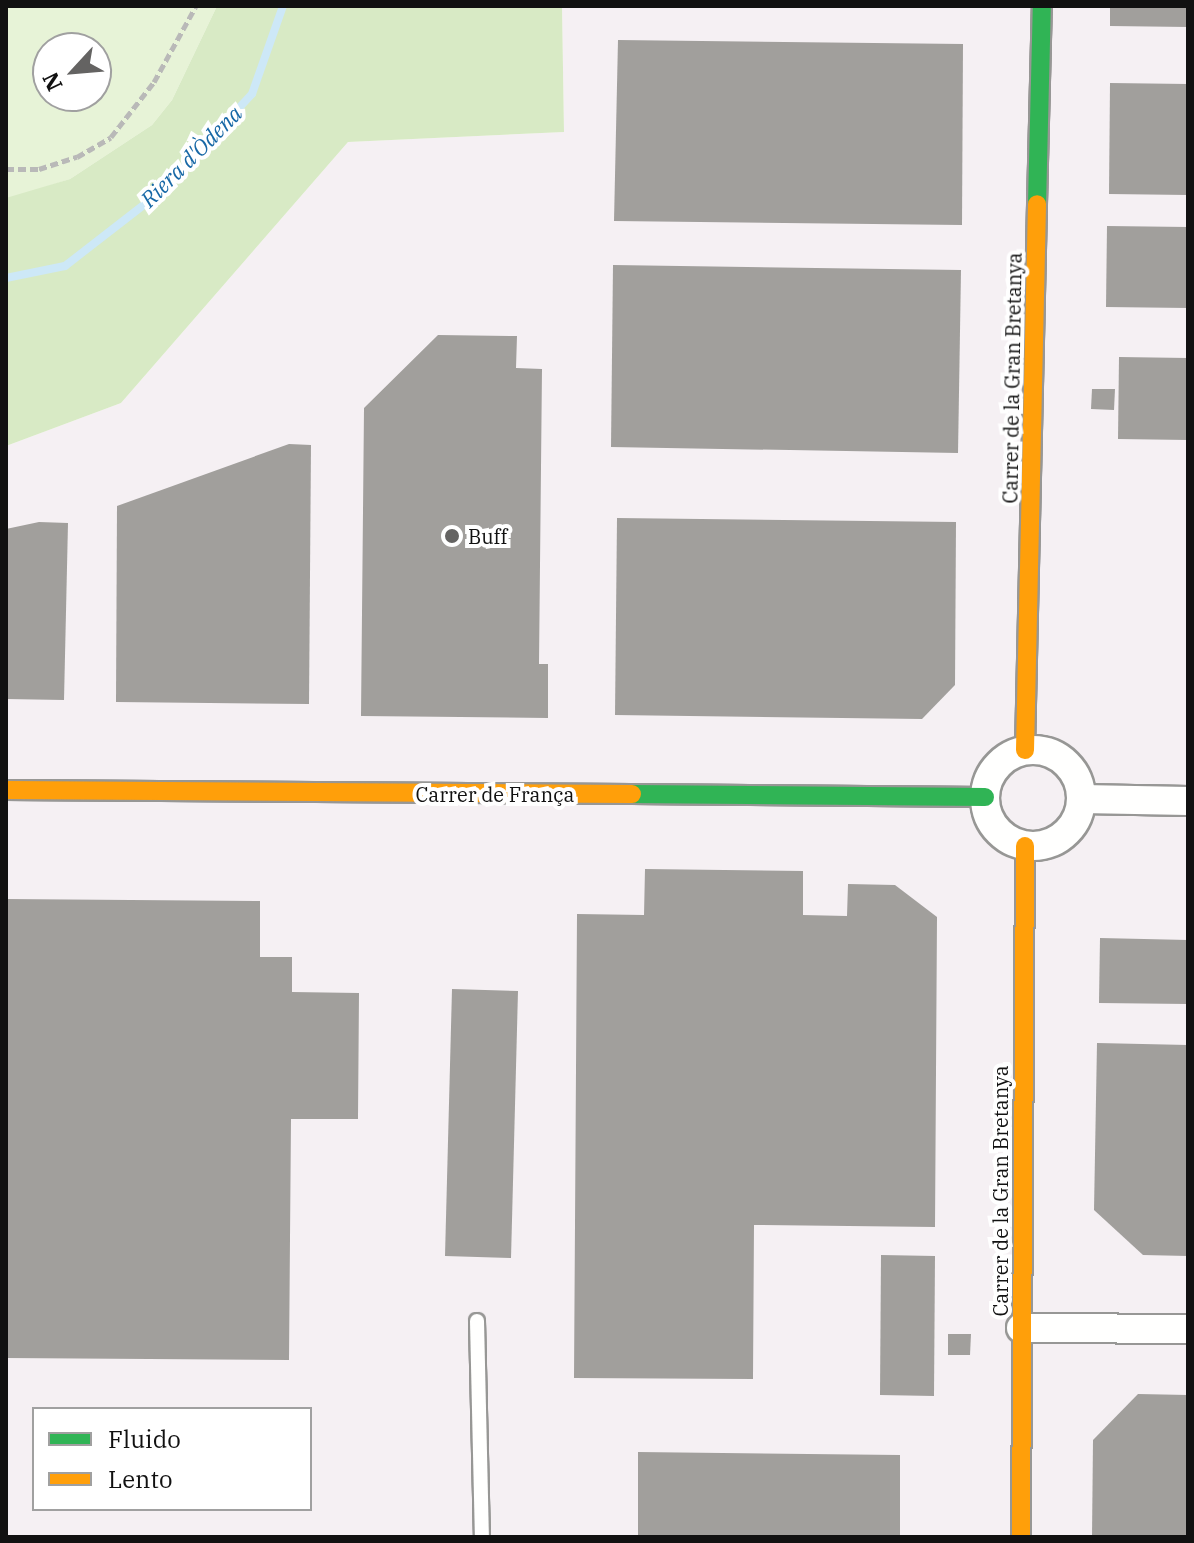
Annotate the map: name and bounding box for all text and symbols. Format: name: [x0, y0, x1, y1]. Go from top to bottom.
north arrow: [32, 32, 112, 112]
text: N: [35, 68, 69, 96]
water label: Riera d'Òdena: [135, 100, 247, 212]
street label: Carrer de la Gran Bretanya: [998, 252, 1026, 504]
place label: Buff: [468, 524, 507, 548]
marker: Buff: [443, 527, 461, 545]
street label: Carrer de França: [416, 782, 574, 806]
street label: Carrer de la Gran Bretanya: [988, 1065, 1012, 1317]
legend: [32, 1407, 312, 1511]
text: Fluido: [108, 1423, 181, 1455]
text: Lento: [108, 1463, 172, 1495]

